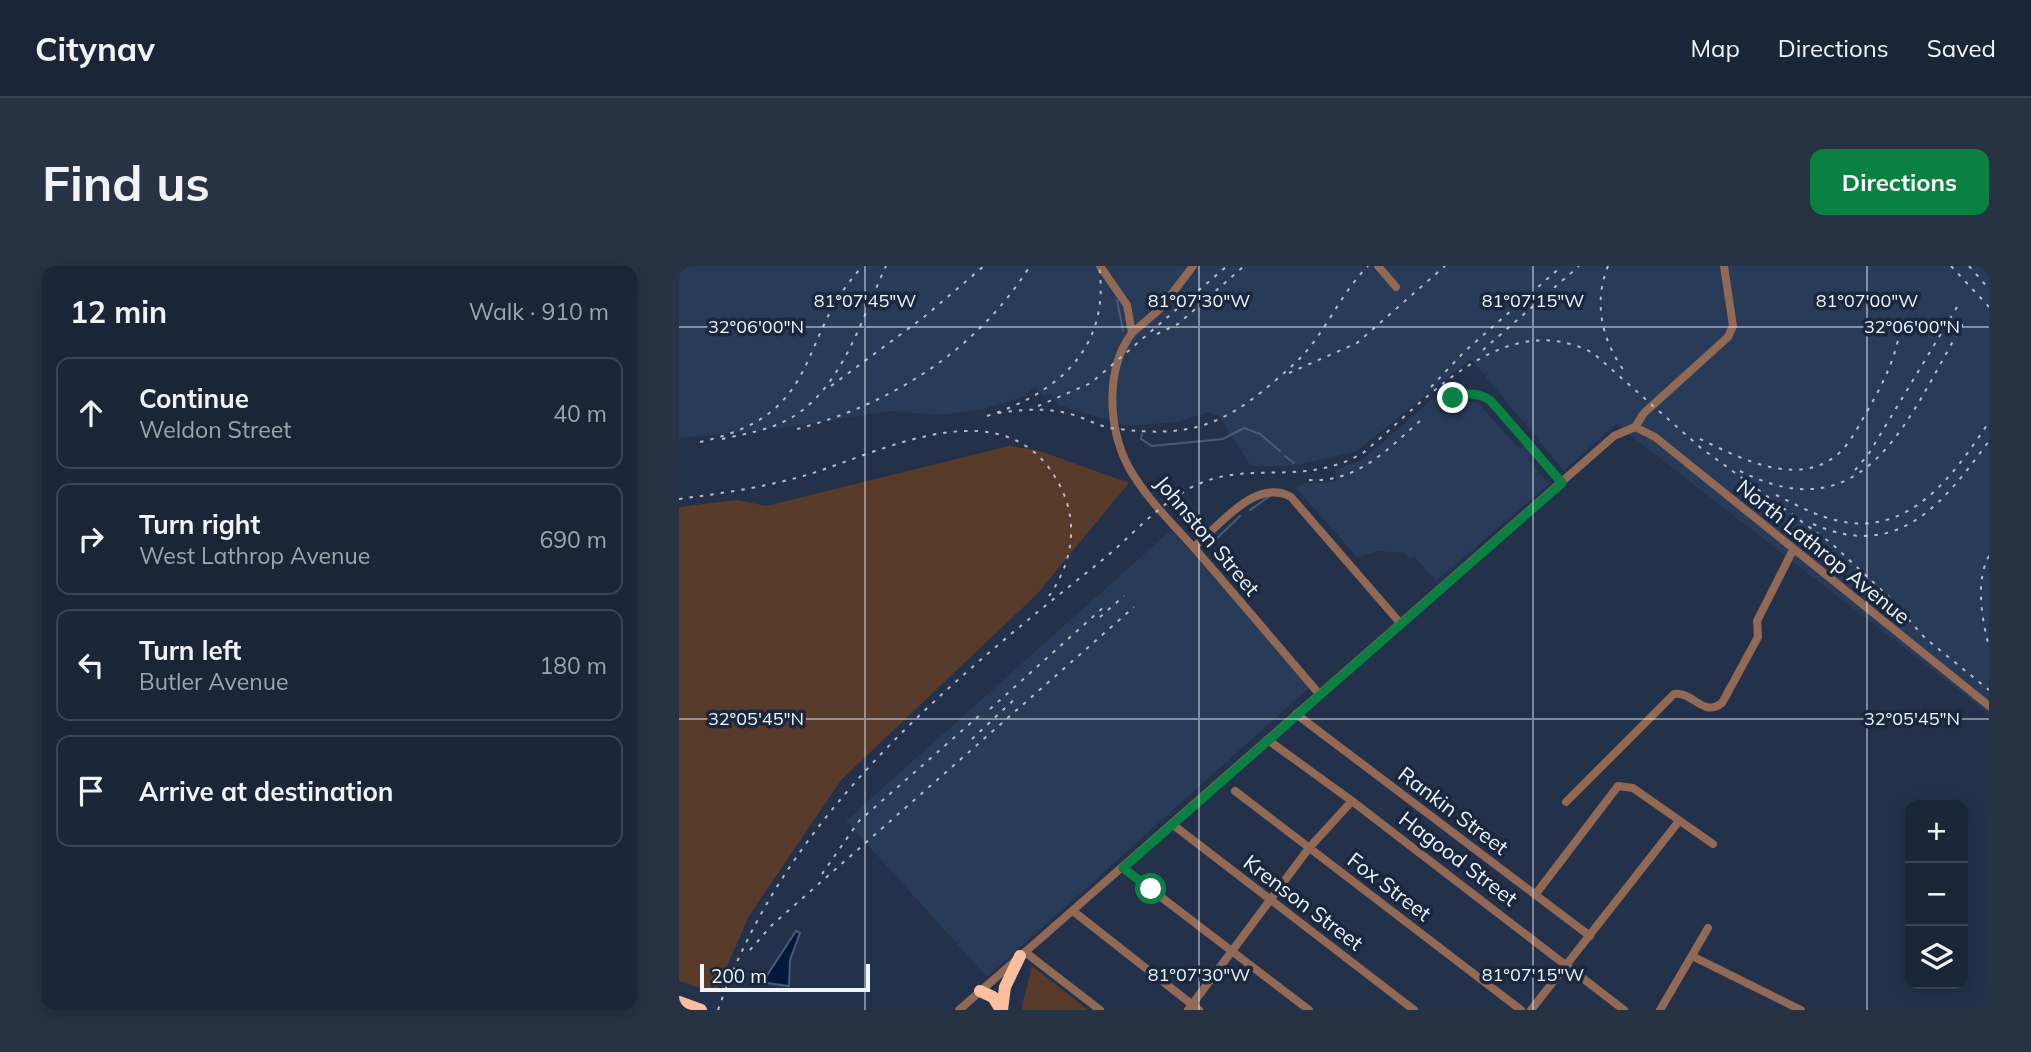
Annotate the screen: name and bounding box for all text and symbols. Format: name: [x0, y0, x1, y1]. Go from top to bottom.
text: Citynav: [35, 28, 155, 69]
text: Map: [1690, 33, 1740, 63]
text: Directions: [1778, 33, 1889, 63]
text: Saved: [1927, 33, 1996, 63]
button: Directions: [1810, 149, 1989, 215]
text: Find us: [42, 152, 210, 213]
text: 81°07'45"W: [814, 289, 916, 312]
text: 81°07'30"W: [1148, 289, 1250, 312]
text: 81°07'15"W: [1482, 289, 1584, 312]
text: 81°07'00"W: [1816, 289, 1918, 312]
text: 12 min: [70, 293, 167, 331]
text: Walk · 910 m: [469, 297, 609, 326]
text: 32°06'00"N: [708, 315, 804, 338]
text: 32°06'00"N: [1864, 315, 1960, 338]
text: Continue: [139, 382, 249, 415]
route end: [1437, 382, 1468, 413]
icon: ahead: [72, 394, 110, 432]
text: 40 m: [553, 399, 607, 428]
text: Weldon Street: [139, 415, 291, 444]
street label: Johnston Street: [1150, 470, 1266, 601]
street label: North Lathrop Avenue: [1732, 473, 1916, 629]
text: Turn right: [139, 508, 260, 541]
icon: right: [72, 520, 110, 558]
text: 690 m: [539, 525, 607, 554]
text: West Lathrop Avenue: [139, 541, 370, 570]
text: Turn left: [139, 634, 241, 667]
icon: left: [72, 646, 110, 684]
text: 180 m: [539, 651, 607, 680]
text: Butler Avenue: [139, 667, 288, 696]
text: 32°05'45"N: [708, 707, 804, 730]
text: 32°05'45"N: [1864, 707, 1960, 730]
street label: Rankin Street: [1393, 760, 1514, 860]
icon: arrive: [72, 772, 110, 810]
text: Arrive at destination: [139, 775, 394, 808]
map controls: [1905, 800, 1968, 989]
button: +: [1905, 800, 1968, 863]
street label: Hagood Street: [1394, 805, 1523, 911]
street label: Fox Street: [1343, 846, 1437, 926]
street label: Krenson Street: [1239, 849, 1368, 956]
button: −: [1905, 863, 1968, 926]
route start: [1135, 873, 1166, 904]
button: layers: [1905, 926, 1968, 989]
scale bar: [700, 961, 870, 993]
text: 81°07'30"W: [1148, 963, 1250, 986]
text: 81°07'15"W: [1482, 963, 1584, 986]
text: 200 m: [711, 964, 767, 988]

